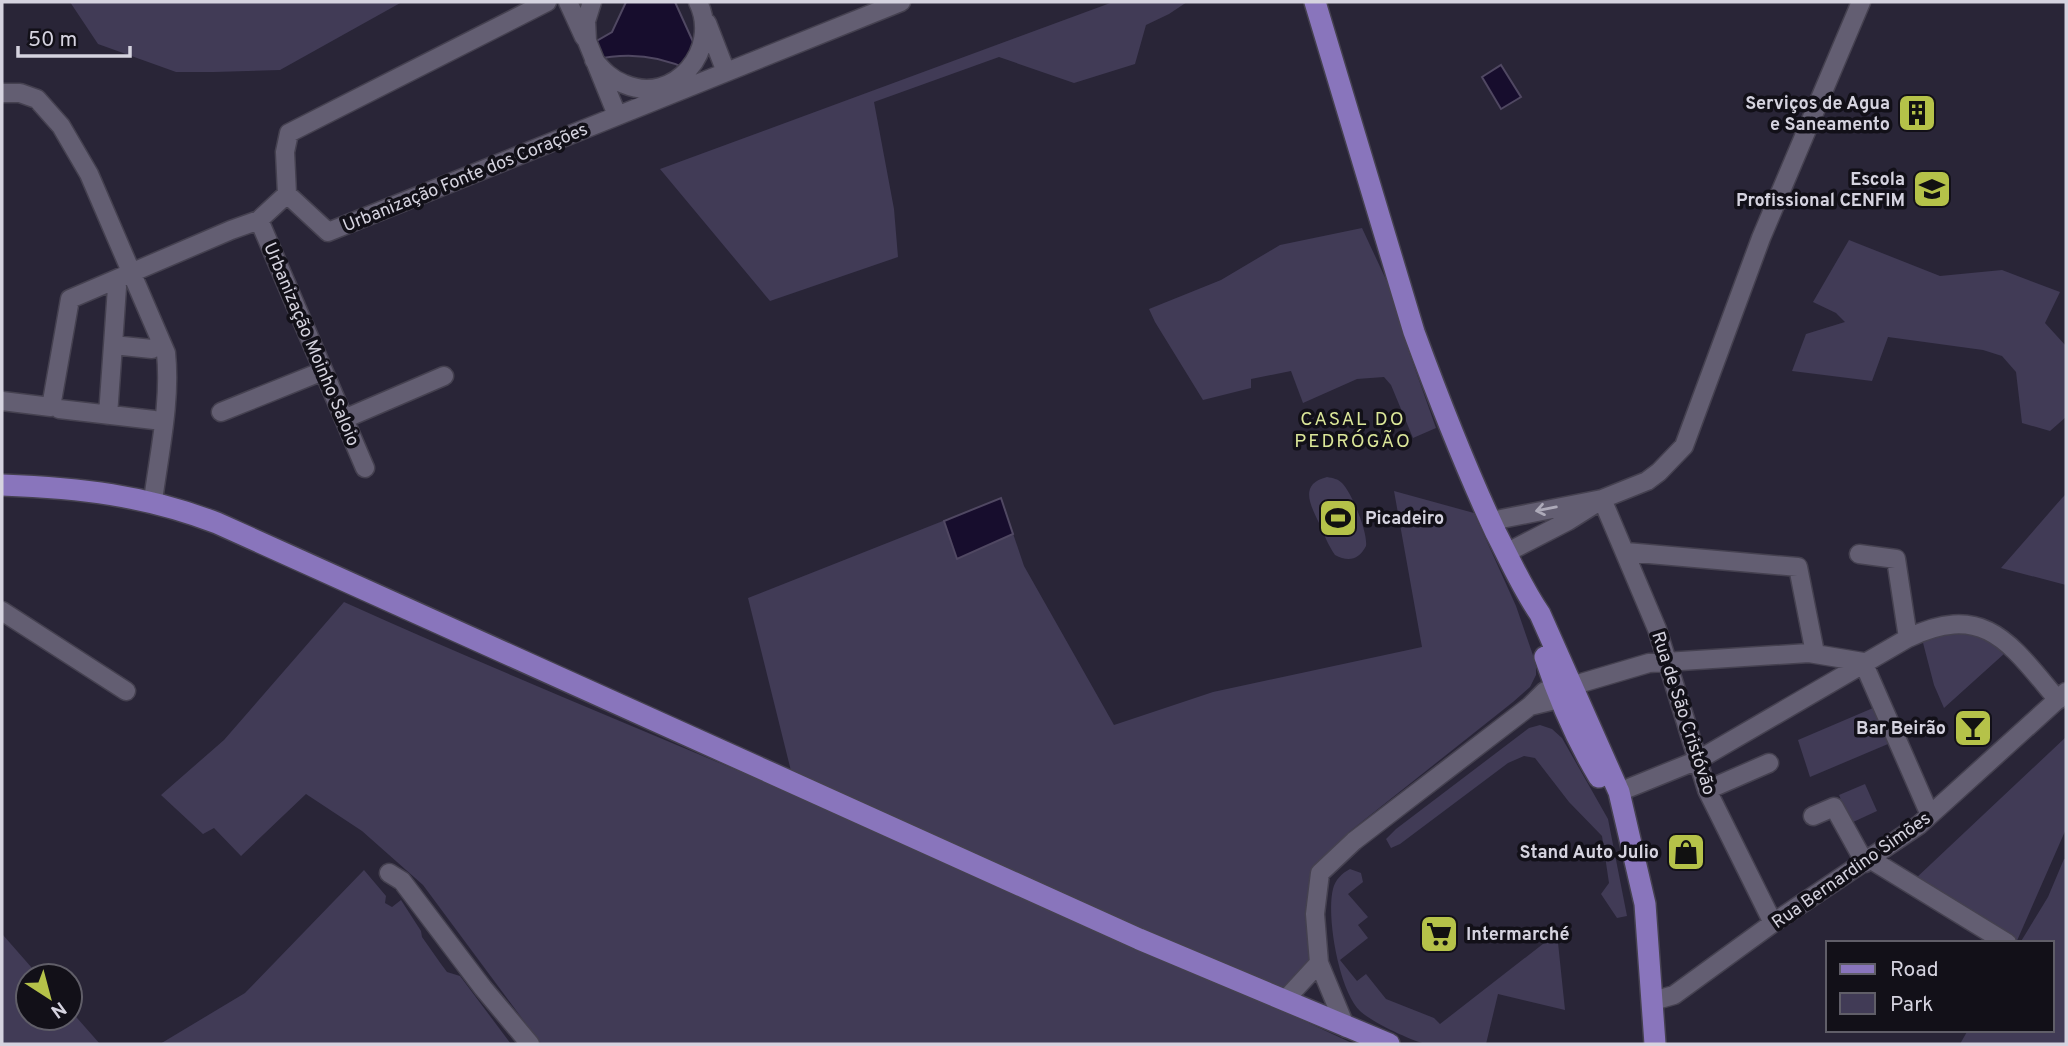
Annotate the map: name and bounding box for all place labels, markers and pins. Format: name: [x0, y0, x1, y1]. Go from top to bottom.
building icon: Serviços de Agua e Saneamento: [1896, 92, 1938, 134]
place label: Serviços de Agua e Saneamento: [1745, 93, 1890, 137]
school or university icon: Escola Profissional CENFIM: [1911, 168, 1953, 210]
place label: Escola Profissional CENFIM: [1736, 169, 1905, 213]
sports icon: Picadeiro: [1317, 497, 1359, 539]
place label: Picadeiro: [1365, 508, 1444, 531]
bar icon: Bar Beirão: [1952, 707, 1994, 749]
place label: Bar Beirão: [1856, 718, 1946, 741]
shop icon: Stand Auto Julio: [1665, 831, 1707, 873]
place label: Stand Auto Julio: [1520, 842, 1659, 865]
supermarket icon: Intermarché: [1418, 913, 1460, 955]
place label: Intermarché: [1466, 924, 1569, 947]

